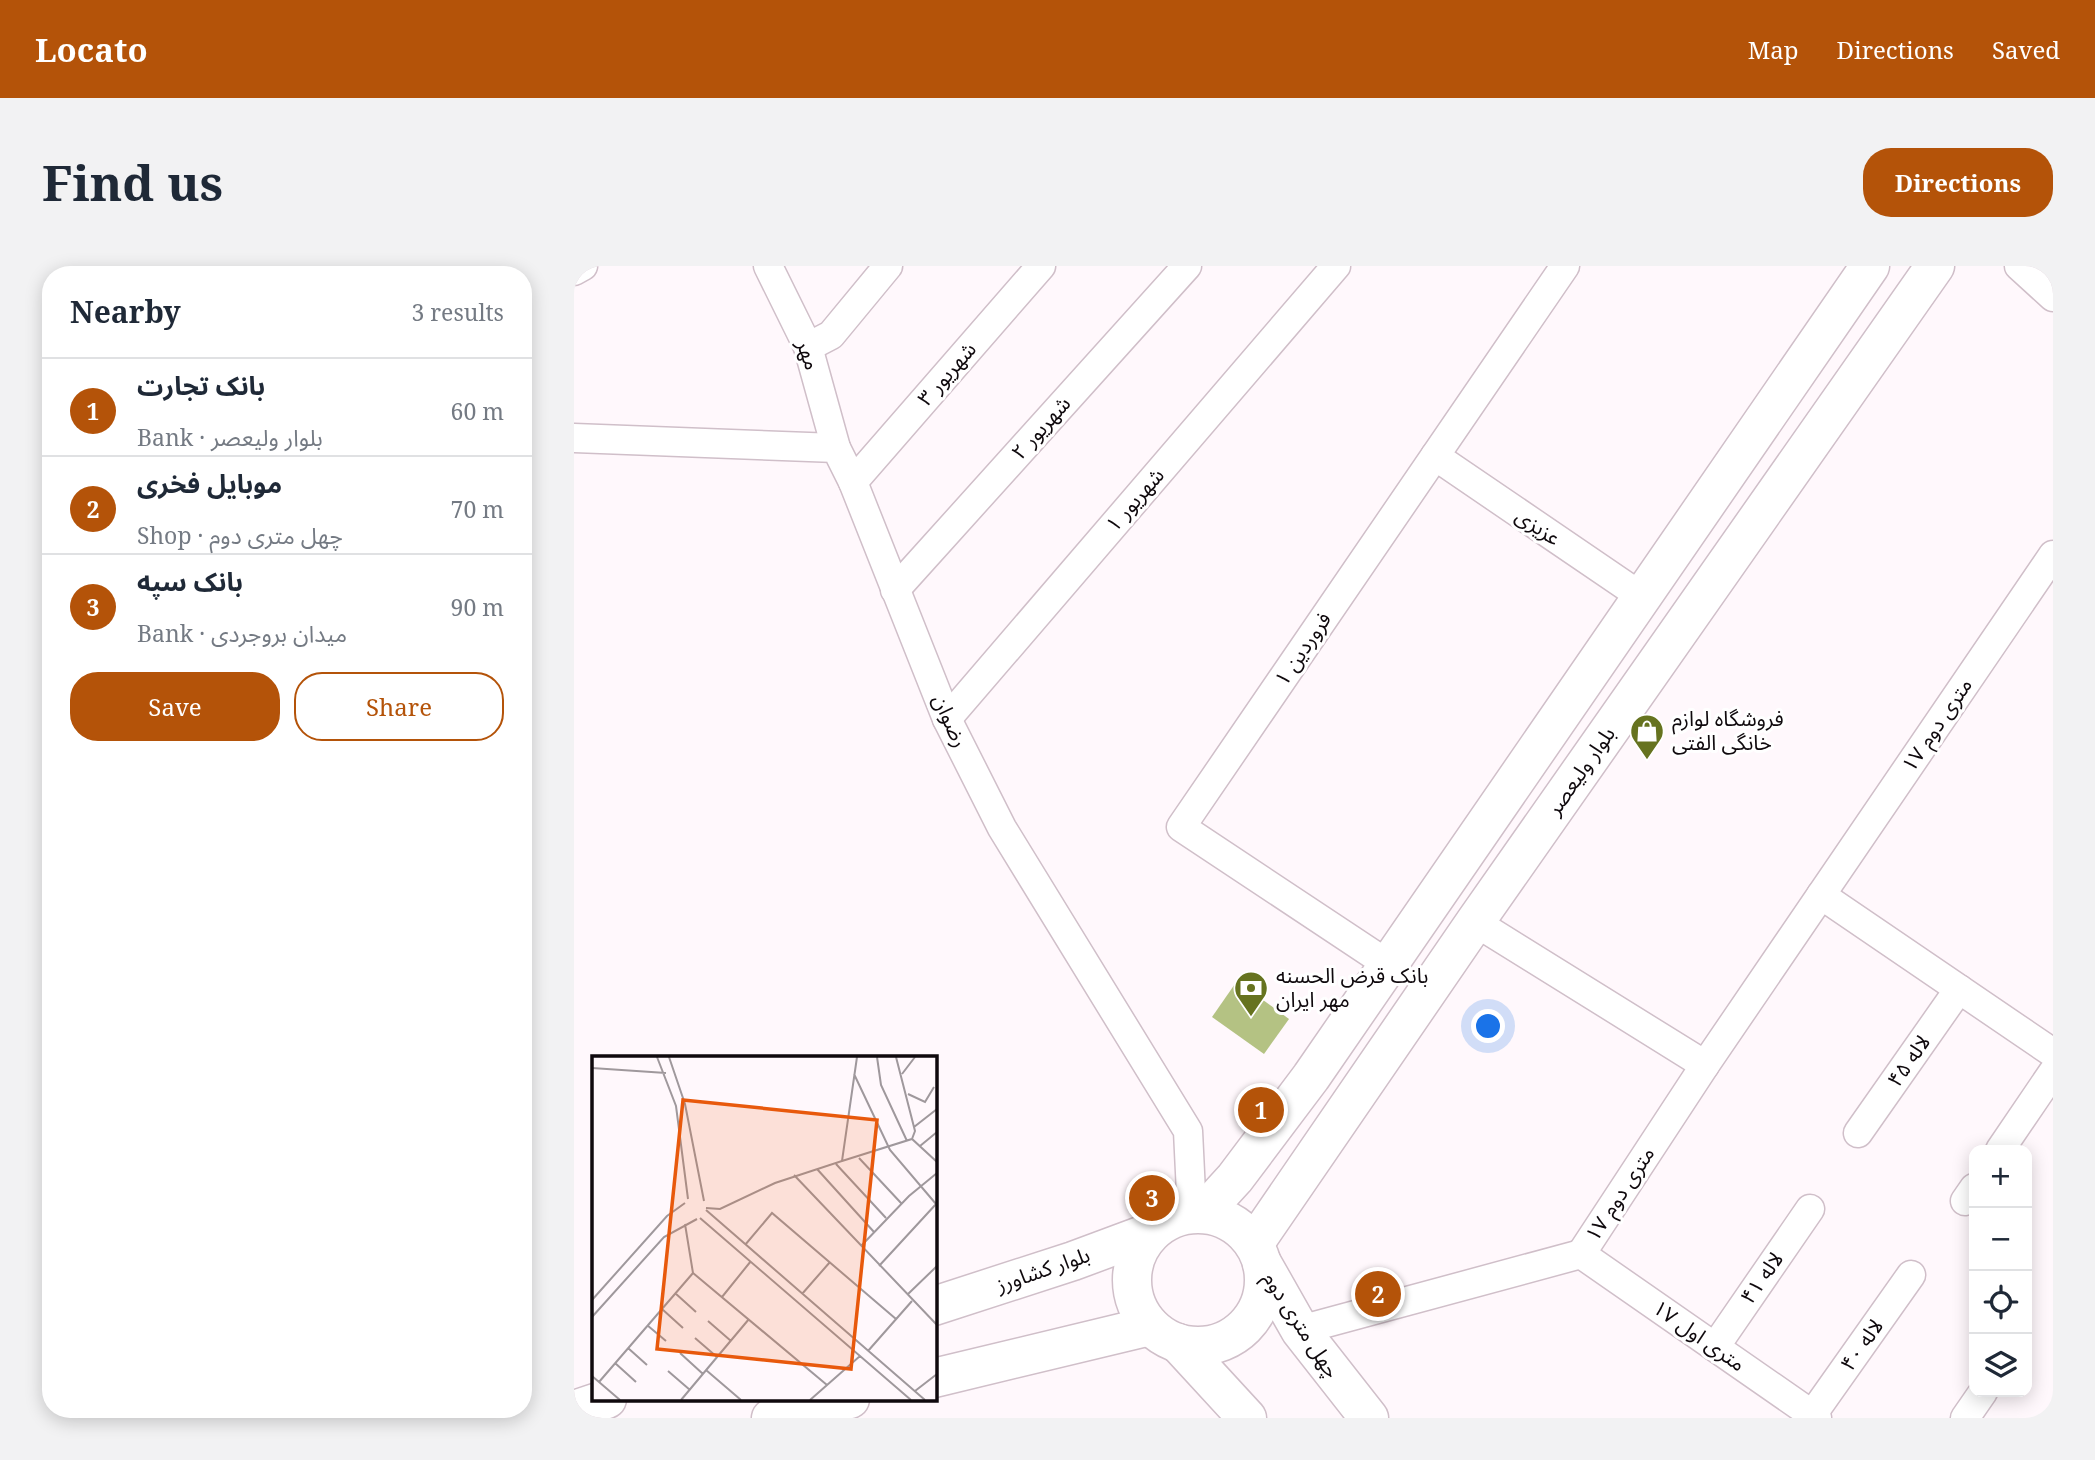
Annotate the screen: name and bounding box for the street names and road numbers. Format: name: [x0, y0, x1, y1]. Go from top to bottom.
street label: مهر: [790, 335, 827, 373]
street label: شهریور ۳: [911, 335, 982, 411]
street label: شهریور ۲: [1004, 390, 1076, 465]
street label: شهریور ۱: [1099, 461, 1170, 537]
street label: عزیزی: [1510, 501, 1567, 551]
street label: فروردین ۱: [1267, 606, 1337, 691]
street label: ۱۷ متری دوم: [1894, 672, 1980, 779]
street label: رضوان: [927, 690, 975, 752]
street label: بلوار ولیعصر: [1539, 721, 1621, 821]
street label: لاله ۴۵: [1880, 1029, 1936, 1092]
street label: ۱۷ متری دوم: [1578, 1141, 1663, 1248]
street label: بلوار کشاورز: [991, 1240, 1093, 1298]
street label: لاله ۴۱: [1733, 1246, 1789, 1309]
street label: چهل متری دوم: [1254, 1266, 1347, 1385]
street label: ۱۷ متری اول: [1648, 1293, 1751, 1377]
street label: لاله ۴۰: [1833, 1313, 1889, 1376]

